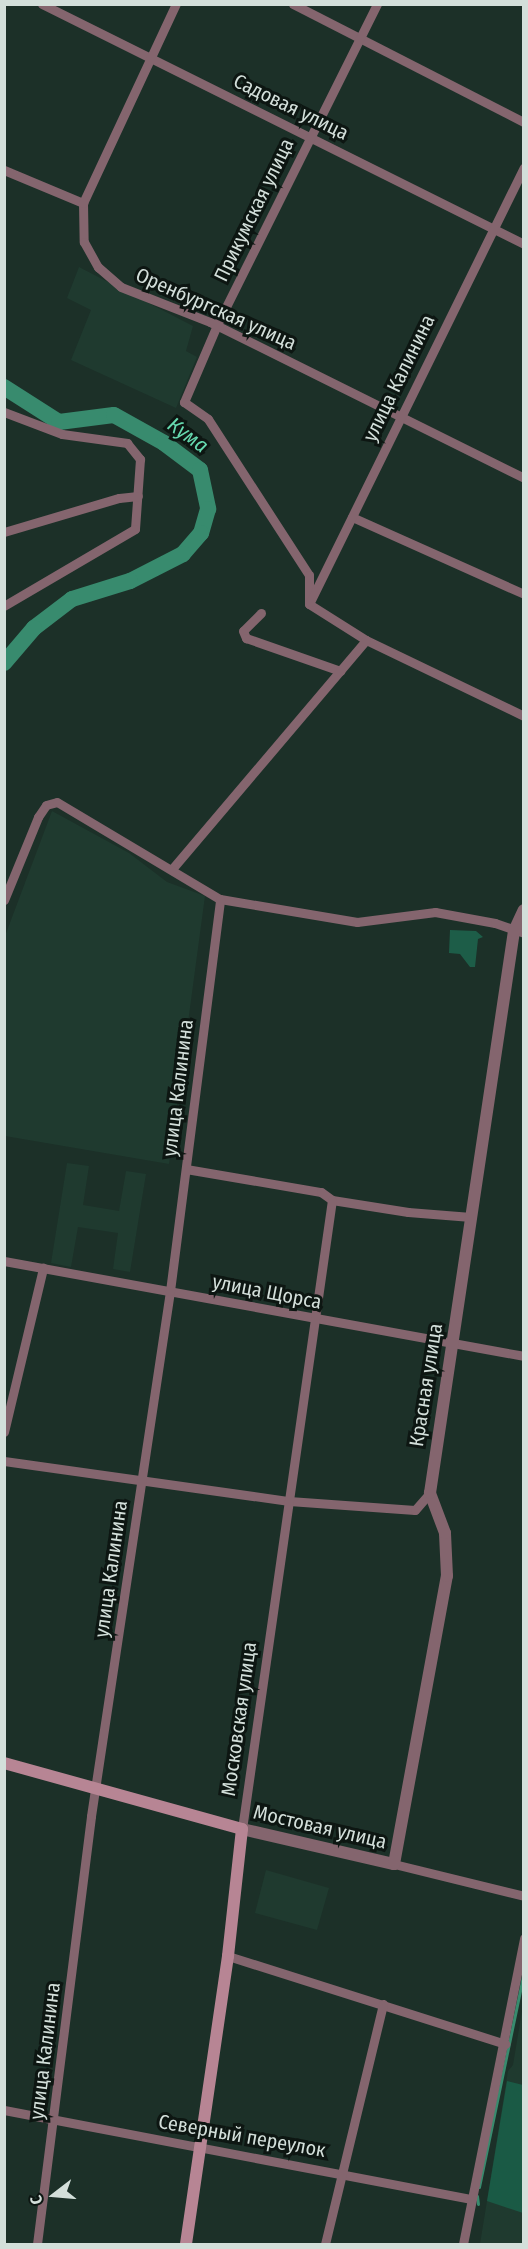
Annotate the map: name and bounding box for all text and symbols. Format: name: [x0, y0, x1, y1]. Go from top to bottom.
street label: Садовая улица: [230, 69, 352, 145]
street label: Прикумская улица: [209, 135, 299, 285]
street label: Оренбургская улица: [132, 263, 300, 355]
street label: улица Калинина: [358, 311, 440, 445]
water label: Кума: [163, 412, 213, 458]
street label: улица Калинина: [158, 1018, 198, 1158]
street label: улица Щорса: [210, 1270, 324, 1314]
street label: Красная улица: [404, 1322, 448, 1448]
street label: улица Калинина: [90, 1499, 132, 1639]
street label: Московская улица: [216, 1641, 262, 1797]
street label: Мостовая улица: [251, 1800, 389, 1854]
street label: улица Калинина: [25, 1981, 65, 2121]
street label: Северный переулок: [157, 2109, 327, 2163]
north arrow: [24, 2165, 84, 2225]
text: С: [26, 2193, 47, 2207]

